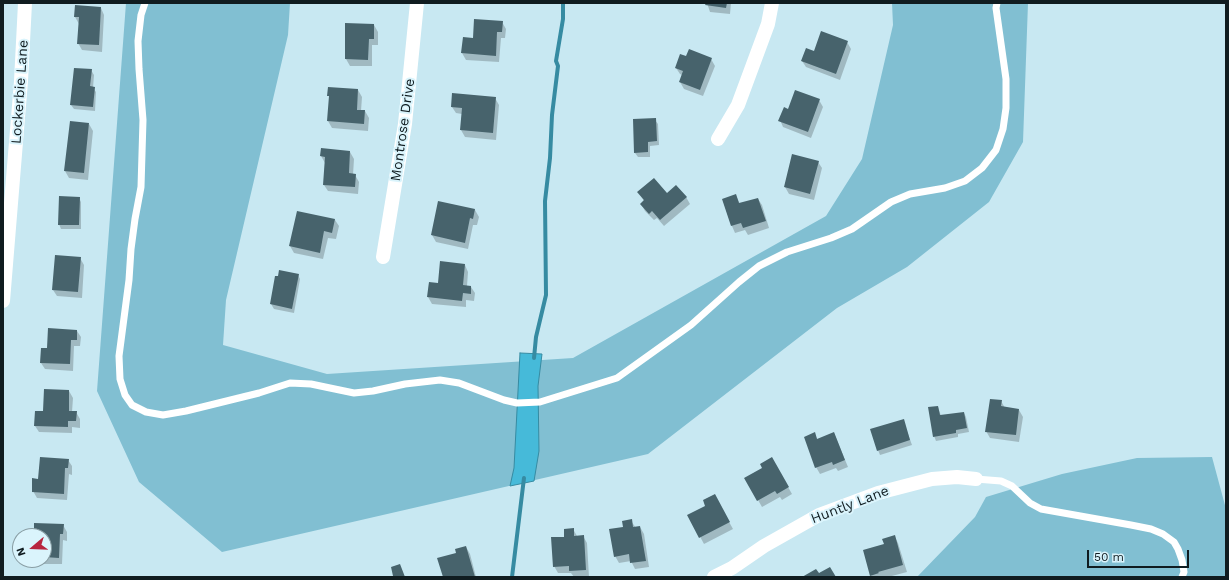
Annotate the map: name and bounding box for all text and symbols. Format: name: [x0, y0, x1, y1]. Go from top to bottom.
street label: Lockerbie Lane: [8, 39, 32, 145]
street label: Montrose Drive: [387, 78, 419, 182]
street label: Huntly Lane: [809, 482, 891, 528]
north arrow: [12, 528, 52, 568]
scale bar: [1089, 542, 1191, 568]
text: N: [14, 546, 29, 558]
text: 50 m: [1094, 550, 1124, 564]

